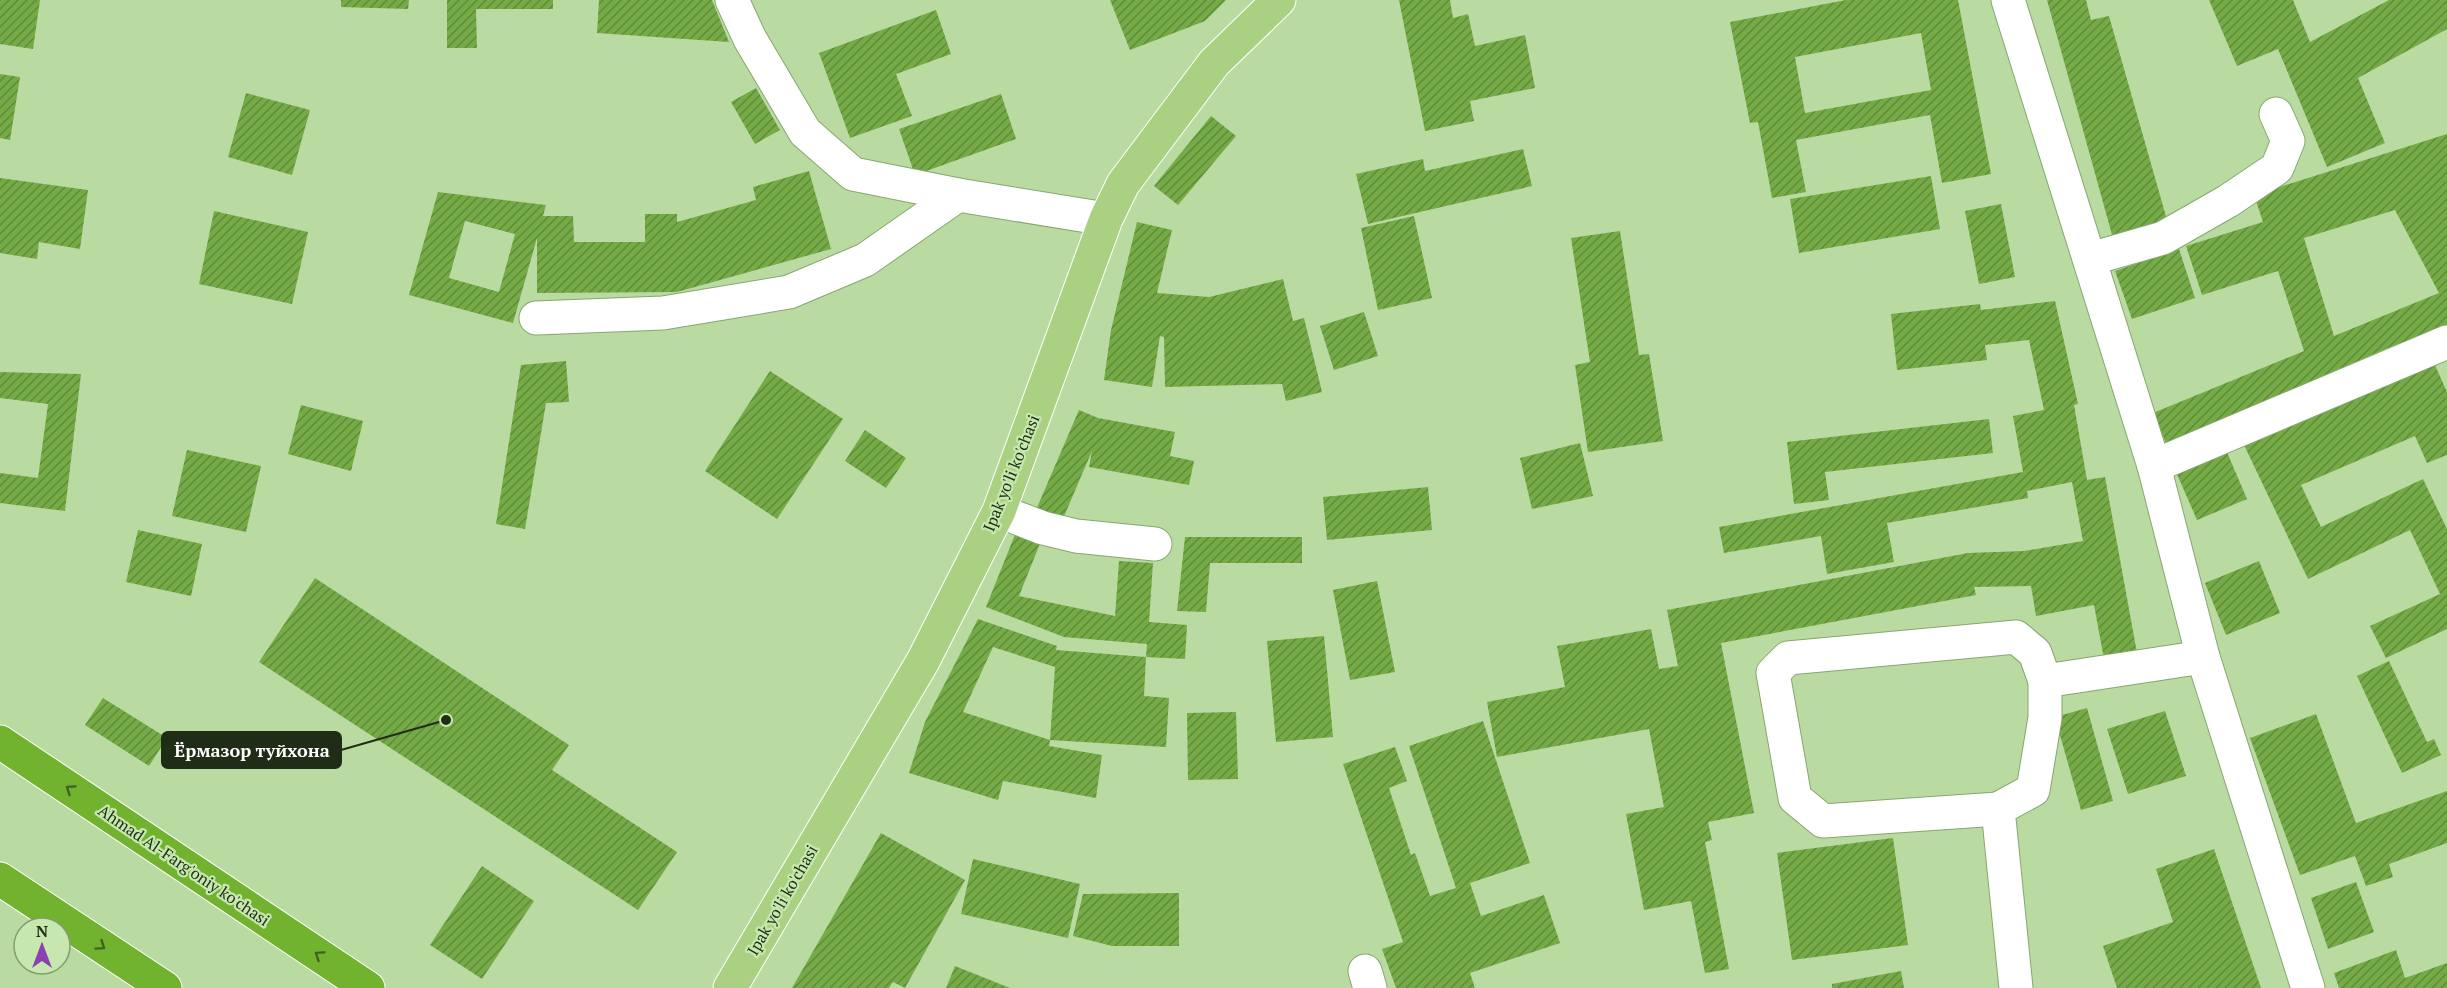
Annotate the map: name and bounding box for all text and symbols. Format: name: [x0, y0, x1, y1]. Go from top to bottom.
street label: Ipak yo'li ko'chasi: [978, 411, 1044, 535]
callout: Ёрмазор туйхона: [162, 732, 341, 768]
text: Ёрмазор туйхона: [174, 738, 330, 762]
one-way arrow: [66, 785, 77, 796]
street label: Ahmad Al-Farg'oniy ko'chasi: [94, 799, 274, 931]
street label: Ipak yo'li ko'chasi: [742, 841, 823, 959]
north arrow: [12, 916, 72, 976]
text: N: [36, 920, 48, 942]
one-way arrow: [95, 938, 106, 949]
one-way arrow: [315, 952, 326, 963]

